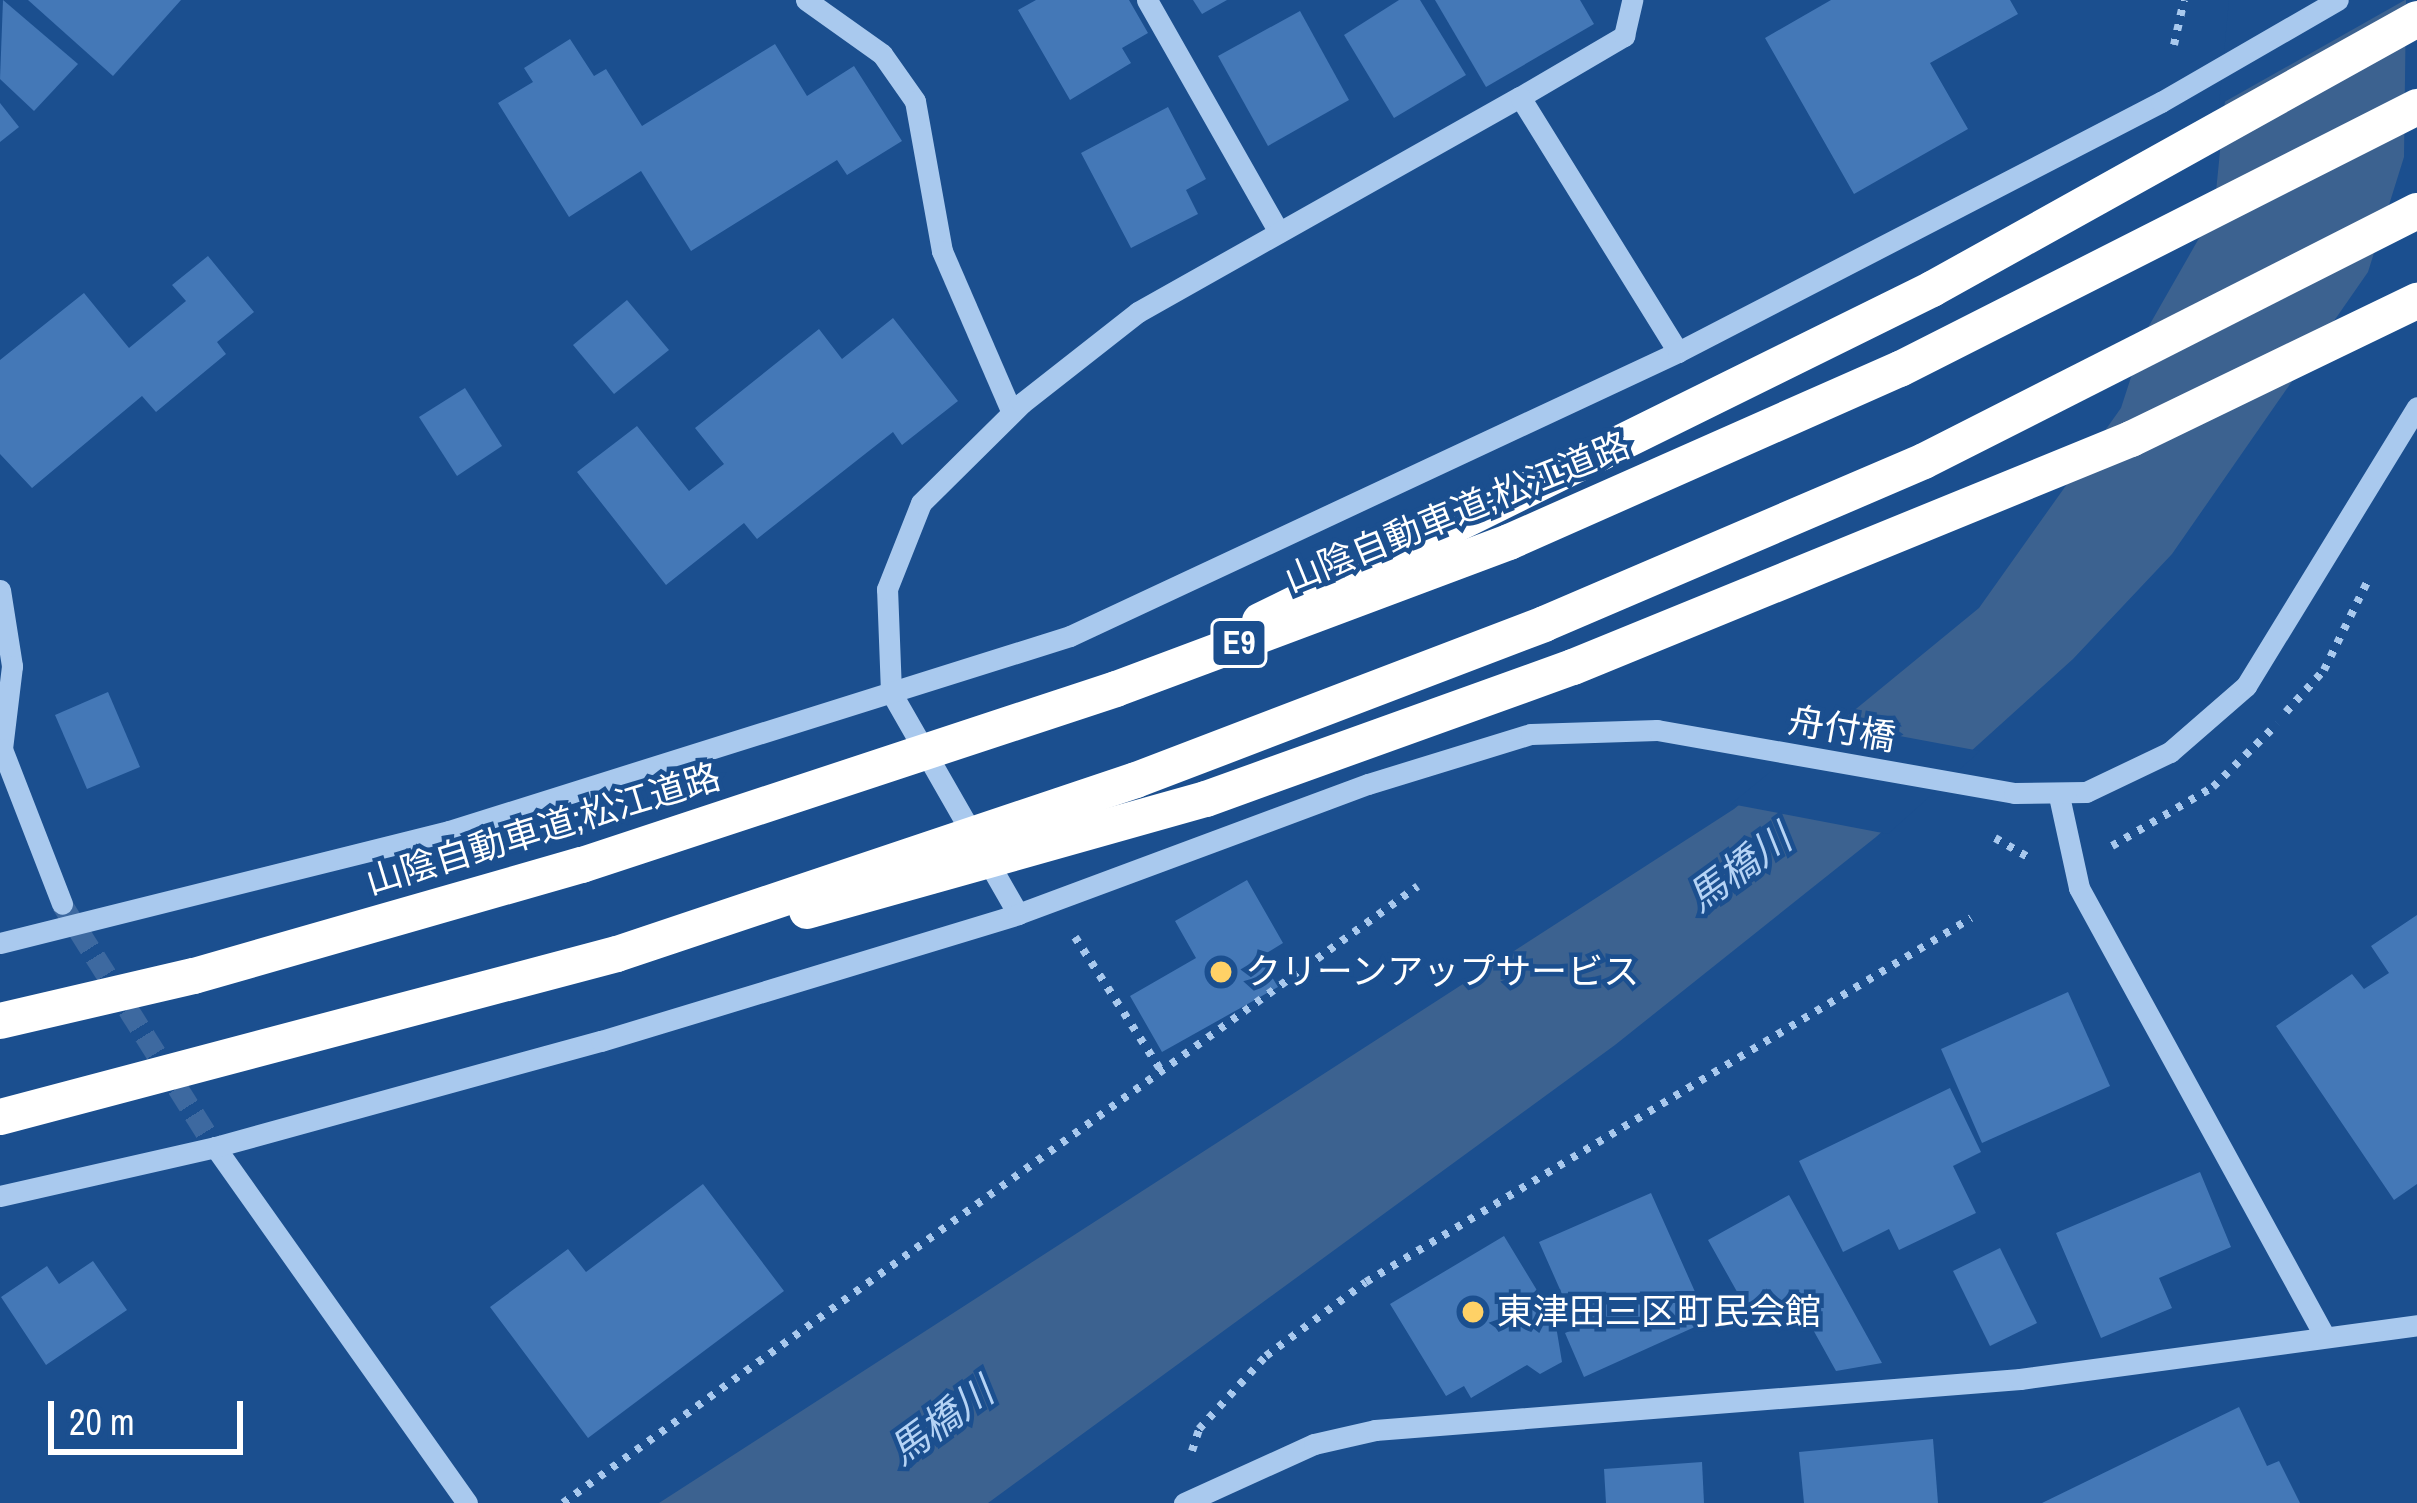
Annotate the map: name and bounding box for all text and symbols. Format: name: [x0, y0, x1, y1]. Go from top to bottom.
street label: 山陰自動車道;松江道路: [1278, 423, 1636, 601]
road number: E9: [1209, 616, 1269, 670]
street label: 舟付橋: [1785, 698, 1899, 760]
street label: 山陰自動車道;松江道路: [361, 755, 725, 903]
water label: 馬橋川: [1678, 815, 1800, 921]
place label: クリーンアップサービス: [1245, 950, 1641, 994]
marker: クリーンアップサービス: [1208, 959, 1234, 985]
place label: 東津田三区町民会館: [1497, 1290, 1821, 1334]
marker: 東津田三区町民会館: [1460, 1299, 1486, 1325]
water label: 馬橋川: [880, 1368, 1002, 1474]
scale bar: [54, 1377, 249, 1451]
text: 20 m: [69, 1398, 135, 1446]

